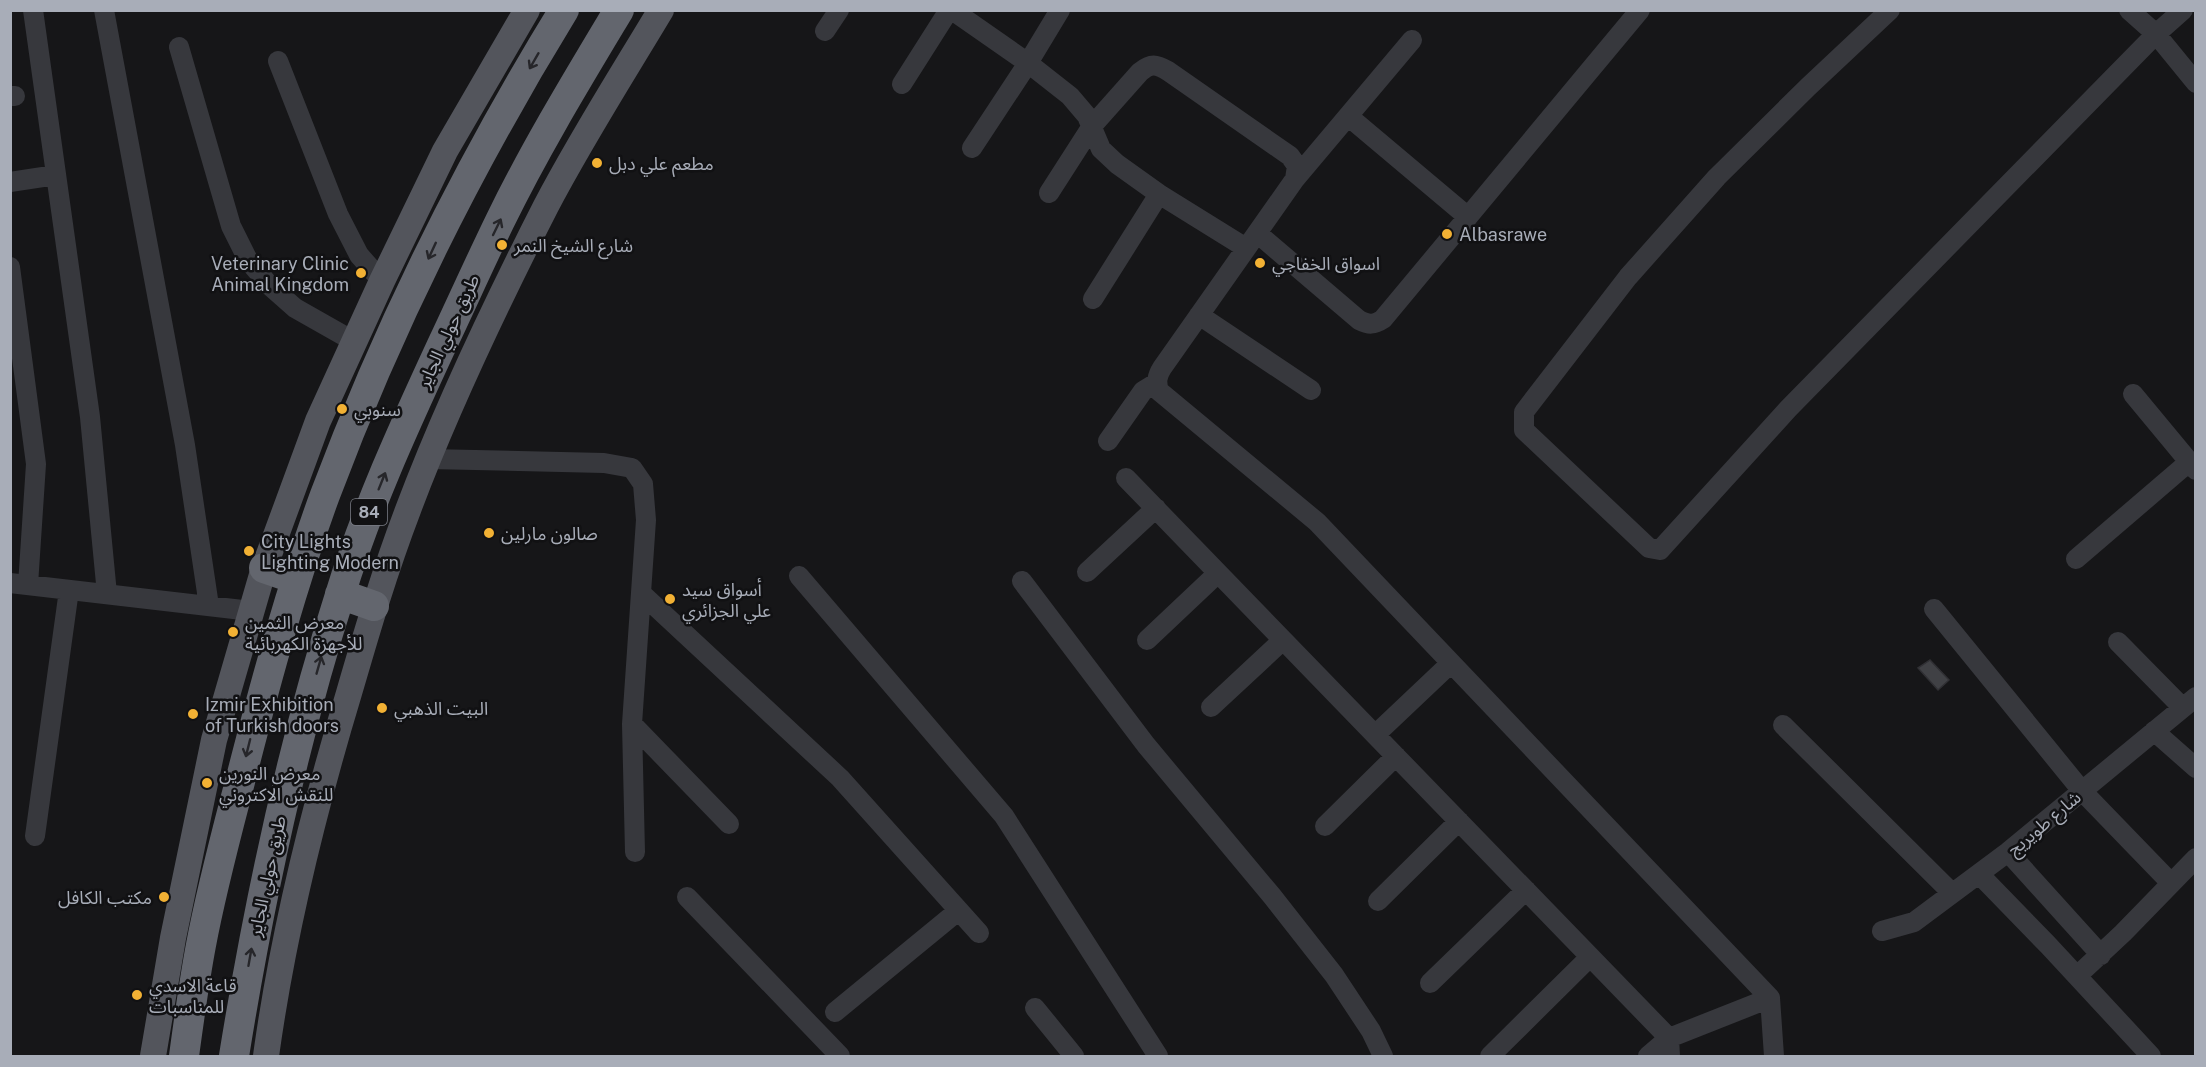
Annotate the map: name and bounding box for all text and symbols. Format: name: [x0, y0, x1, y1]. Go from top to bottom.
one-way arrow: [527, 52, 539, 69]
place label: مطعم علي دبل: [609, 153, 714, 177]
marker: مطعم علي دبل: [590, 156, 604, 170]
one-way arrow: [492, 218, 504, 236]
place label: Albasrawe: [1459, 224, 1547, 245]
marker: Albasrawe: [1440, 227, 1454, 241]
place label: شارع الشيخ النمر: [513, 235, 633, 260]
marker: شارع الشيخ النمر: [495, 238, 509, 252]
one-way arrow: [425, 242, 437, 260]
place label: Veterinary Clinic Animal Kingdom: [211, 253, 349, 295]
place label: اسواق الخفاجي: [1272, 253, 1380, 277]
marker: اسواق الخفاجي: [1253, 256, 1267, 270]
marker: Veterinary Clinic Animal Kingdom: [354, 266, 368, 280]
street label: طريق حولي الجاير: [412, 271, 486, 393]
place label: سنوبي: [354, 399, 401, 423]
marker: سنوبي: [335, 402, 349, 416]
one-way arrow: [377, 472, 388, 491]
road number: 84: [351, 499, 387, 525]
place label: صالون مارلين: [501, 523, 598, 545]
marker: صالون مارلين: [482, 526, 496, 540]
place label: City Lights Lighting Modern: [261, 531, 399, 573]
marker: City Lights Lighting Modern: [242, 544, 256, 558]
place label: أسواق سيد علي الجزائري: [682, 578, 771, 624]
marker: أسواق سيد علي الجزائري: [663, 592, 677, 606]
place label: معرض الثمين للأجهزة الكهربائية: [245, 612, 362, 655]
marker: معرض الثمين للأجهزة الكهربائية: [226, 625, 240, 639]
one-way arrow: [314, 656, 325, 675]
place label: Izmir Exhibition of Turkish doors: [205, 694, 339, 736]
place label: البيت الذهبي: [394, 698, 488, 722]
marker: البيت الذهبي: [375, 701, 389, 715]
marker: Izmir Exhibition of Turkish doors: [186, 707, 200, 721]
one-way arrow: [242, 738, 254, 757]
place label: معرض النورين للنقش الاكتروني: [219, 763, 334, 808]
marker: معرض النورين للنقش الاكتروني: [200, 776, 214, 790]
street label: شارع طويريج: [2003, 786, 2087, 863]
street label: طريق حولي الجاير: [244, 814, 293, 940]
place label: مكتب الكافل: [58, 887, 152, 909]
marker: مكتب الكافل: [157, 890, 171, 904]
one-way arrow: [245, 948, 256, 968]
place label: قاعة الاسدي للمناسبات: [149, 975, 237, 1017]
marker: قاعة الاسدي للمناسبات: [130, 988, 144, 1002]

